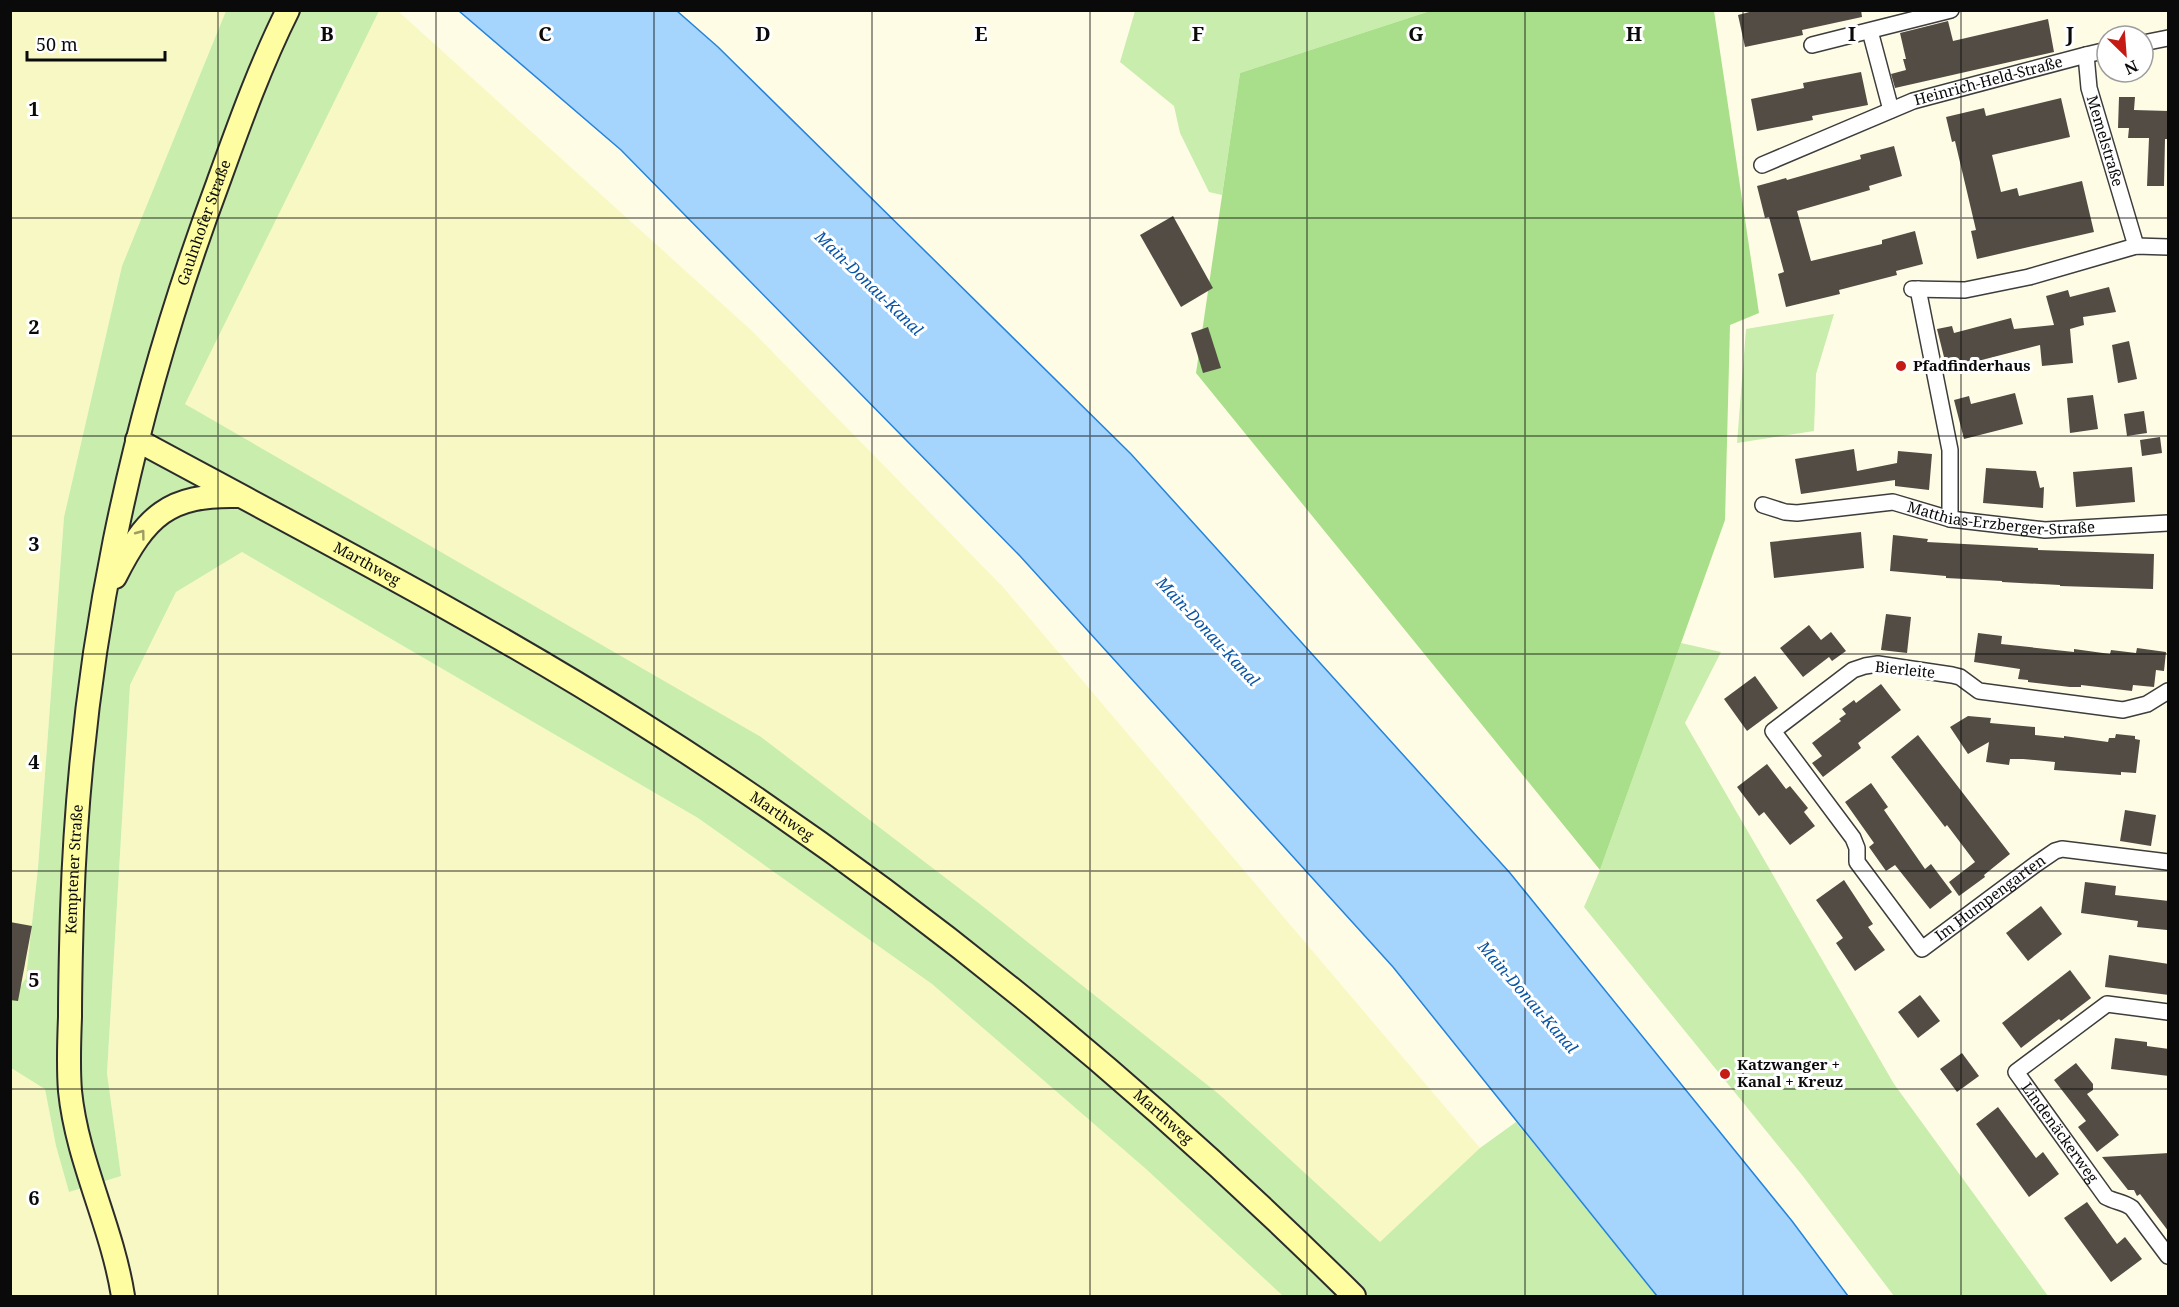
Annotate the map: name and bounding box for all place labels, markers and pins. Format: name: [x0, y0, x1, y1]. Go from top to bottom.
place label: Pfadfinderhaus: [1913, 355, 2031, 375]
marker: Pfadfinderhaus: [1894, 359, 1908, 373]
place label: Katzwanger + Kanal + Kreuz: [1737, 1054, 1843, 1091]
marker: Katzwanger + Kanal + Kreuz: [1718, 1067, 1732, 1081]

